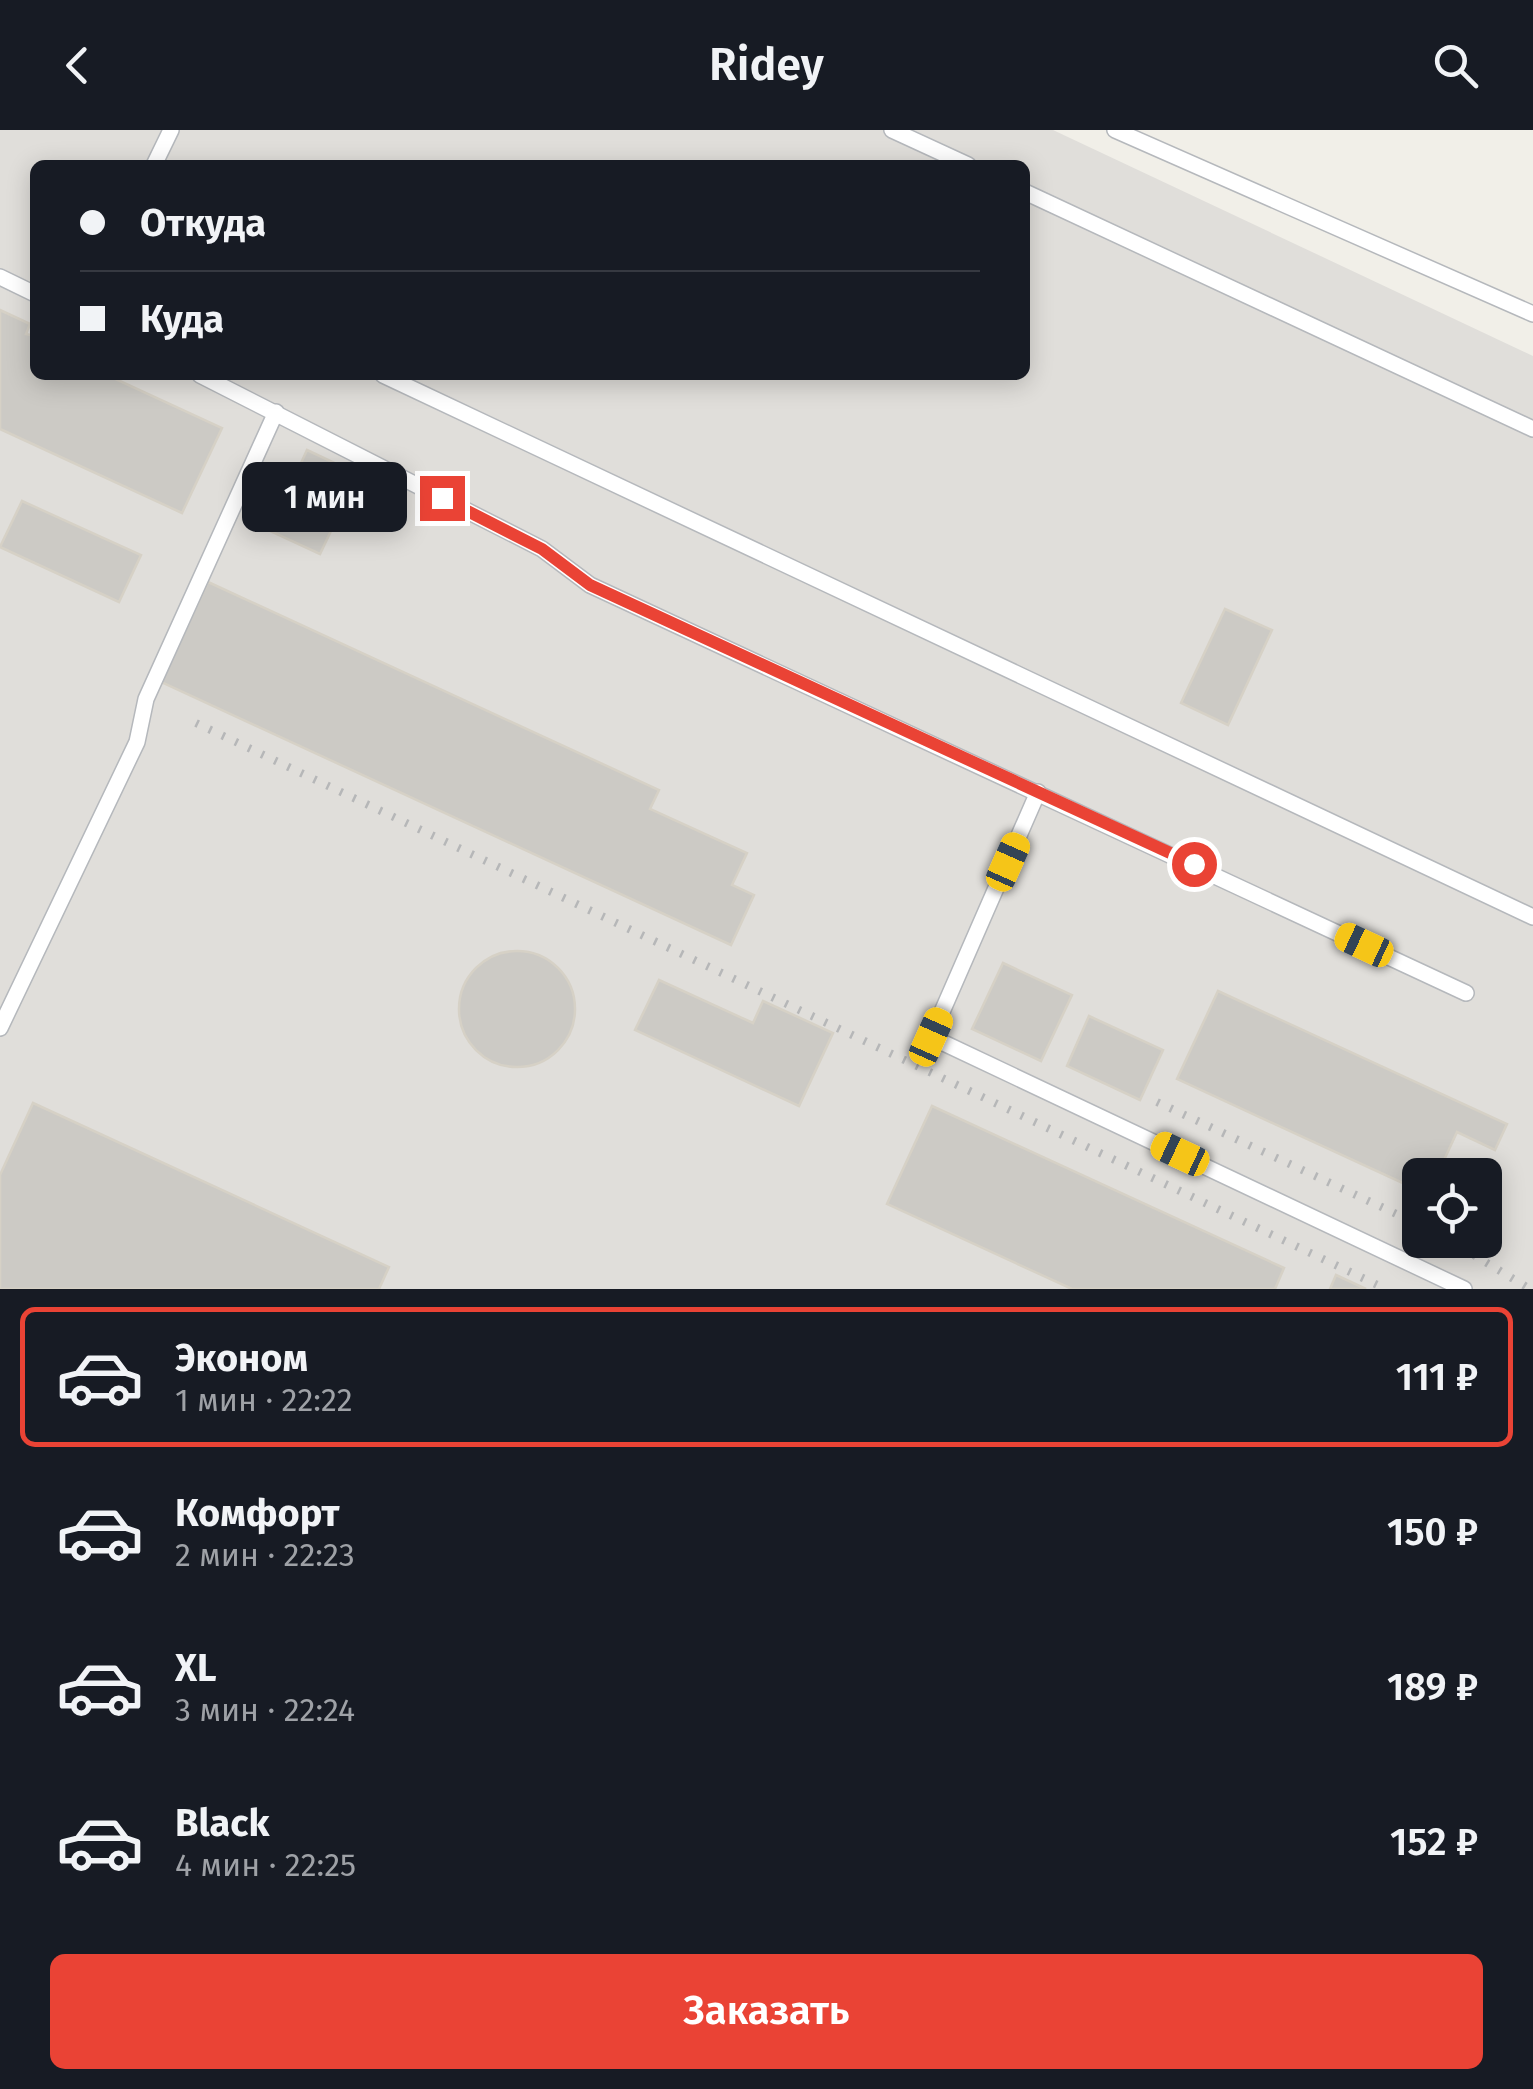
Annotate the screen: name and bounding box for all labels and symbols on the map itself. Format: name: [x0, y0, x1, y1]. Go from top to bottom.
callout: 1 мин: [242, 463, 407, 533]
route end: [420, 476, 465, 521]
car: [982, 828, 1034, 896]
route start: [1172, 842, 1217, 887]
car: [1330, 919, 1398, 971]
car: [905, 1003, 957, 1071]
car: [1146, 1128, 1214, 1180]

